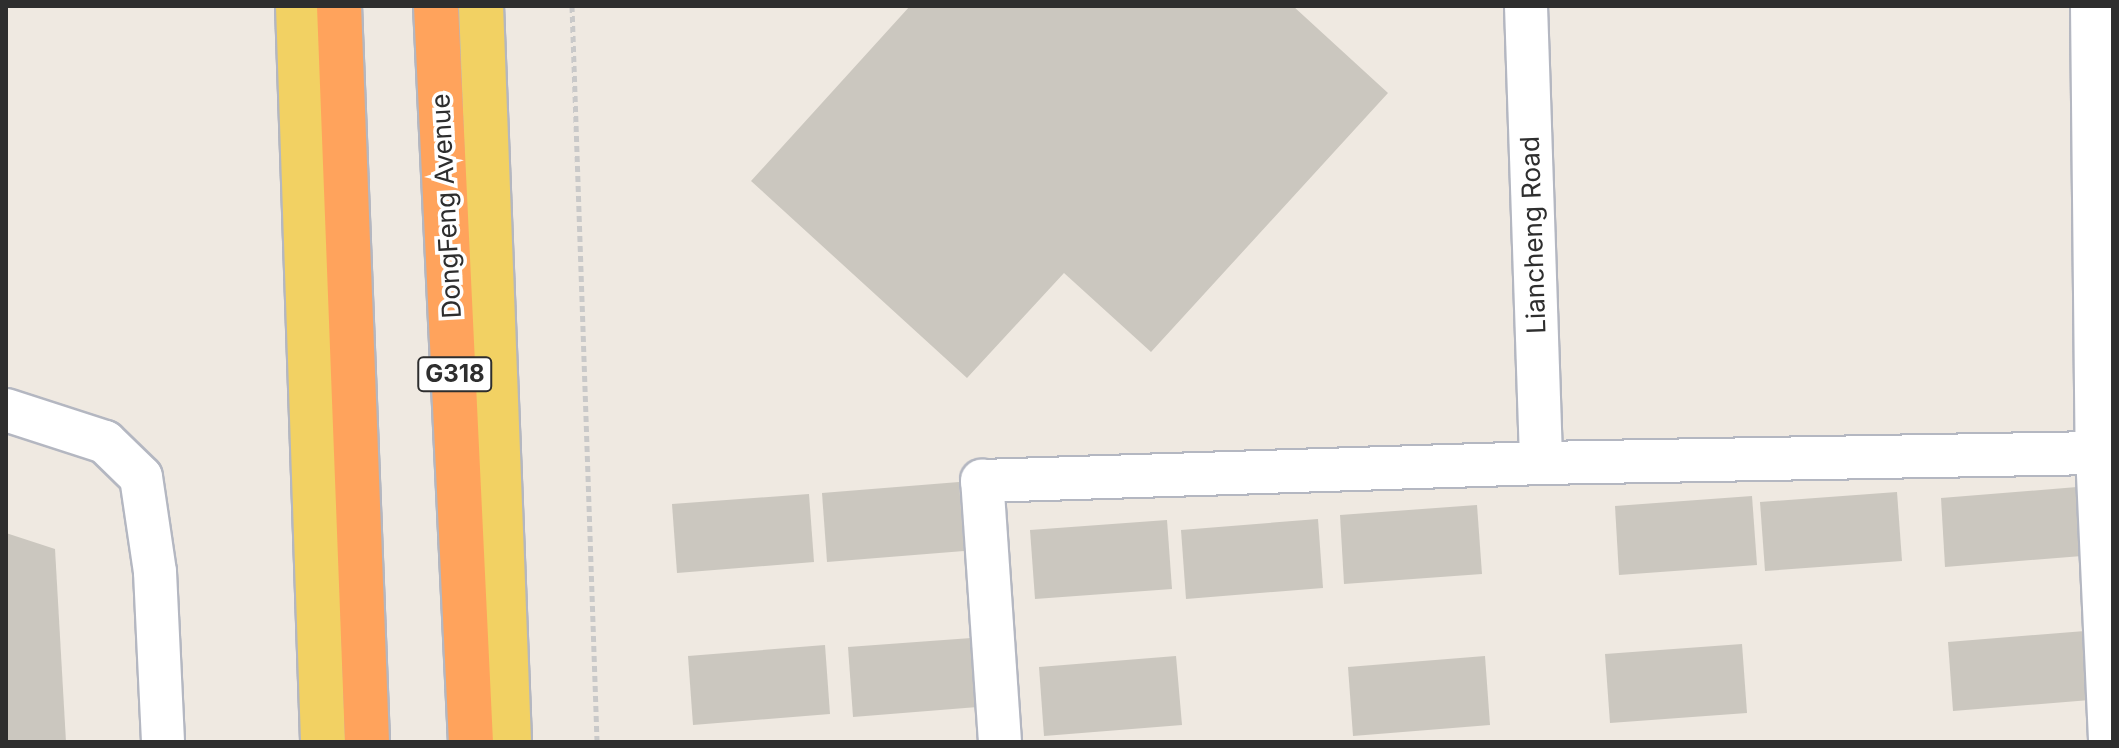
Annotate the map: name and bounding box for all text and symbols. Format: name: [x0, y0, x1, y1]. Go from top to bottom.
street label: DongFeng Avenue: [425, 93, 467, 319]
street label: Liancheng Road: [1514, 136, 1552, 334]
road number: G318: [417, 354, 493, 394]

